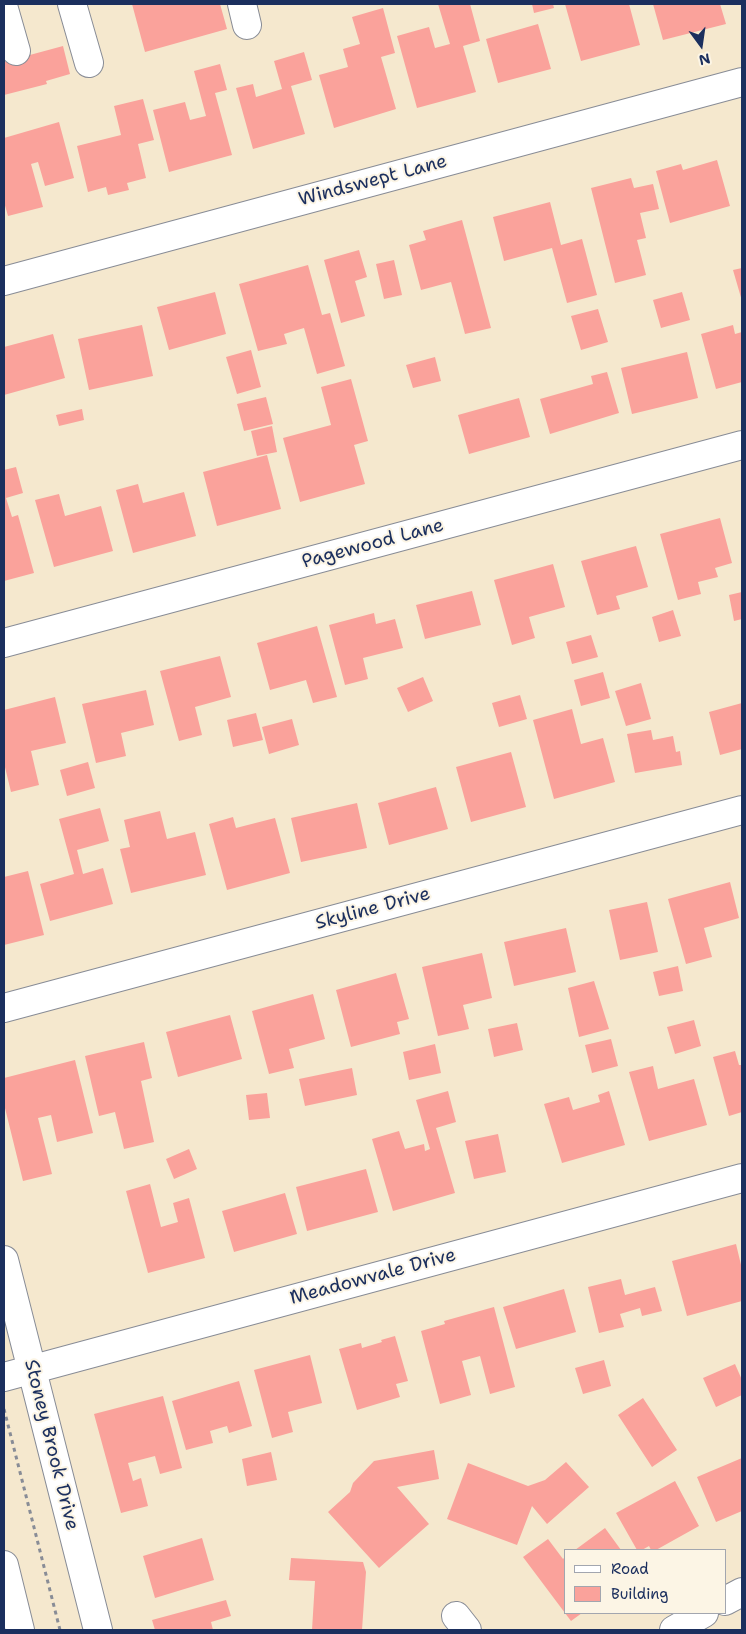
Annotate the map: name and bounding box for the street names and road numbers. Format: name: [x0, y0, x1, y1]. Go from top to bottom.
street label: Windswept Lane: [296, 150, 450, 212]
street label: Pagewood Lane: [300, 514, 446, 574]
street label: Skyline Drive: [313, 883, 433, 935]
street label: Meadowvale Drive: [287, 1244, 459, 1310]
street label: Stoney Brook Drive: [19, 1357, 83, 1533]

